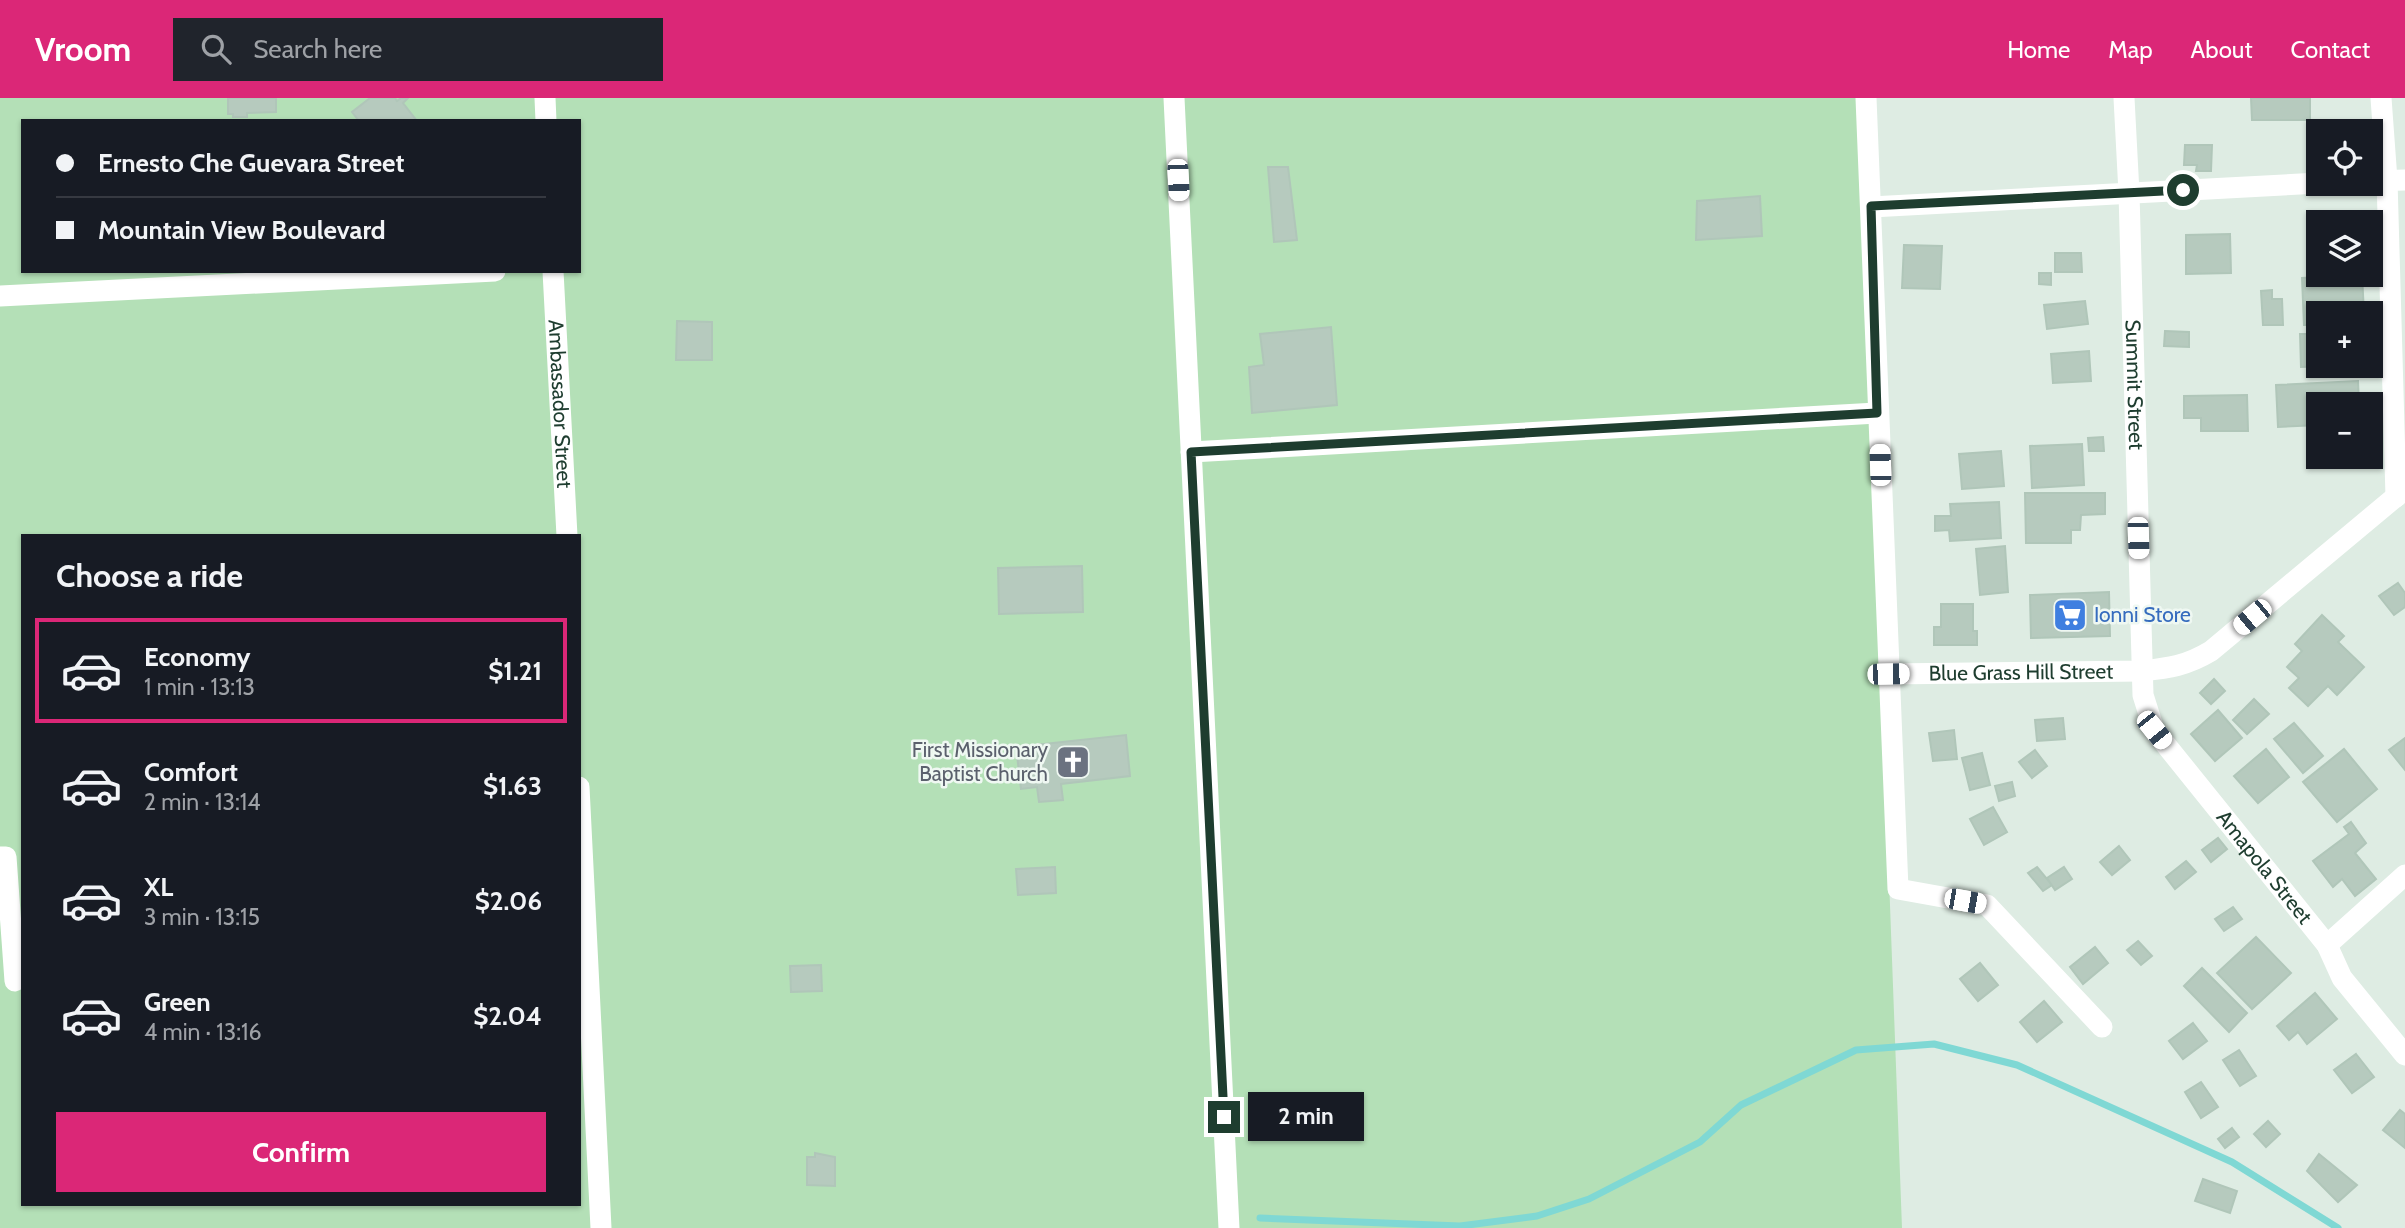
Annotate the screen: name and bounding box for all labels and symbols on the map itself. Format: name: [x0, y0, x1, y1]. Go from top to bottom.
car: [1167, 158, 1190, 202]
route start: [2167, 174, 2199, 206]
street label: Ambassador Street: [544, 319, 577, 489]
street label: Summit Street: [2121, 319, 2149, 450]
car: [1869, 444, 1892, 486]
car: [2127, 517, 2150, 559]
car: [2230, 595, 2275, 639]
supermarket icon: Ionni Store: [2051, 596, 2089, 634]
place label: Ionni Store: [2094, 602, 2191, 627]
street label: Blue Grass Hill Street: [1929, 658, 2113, 686]
car: [1867, 663, 1910, 685]
car: [2133, 707, 2176, 753]
place label: First Missionary Baptist Church: [912, 737, 1048, 786]
church icon: First Missionary Baptist Church: [1054, 743, 1092, 781]
street label: Amapola Street: [2212, 805, 2318, 929]
car: [1943, 887, 1988, 915]
callout: 2 min: [1248, 1093, 1364, 1142]
route end: [1208, 1101, 1240, 1133]

